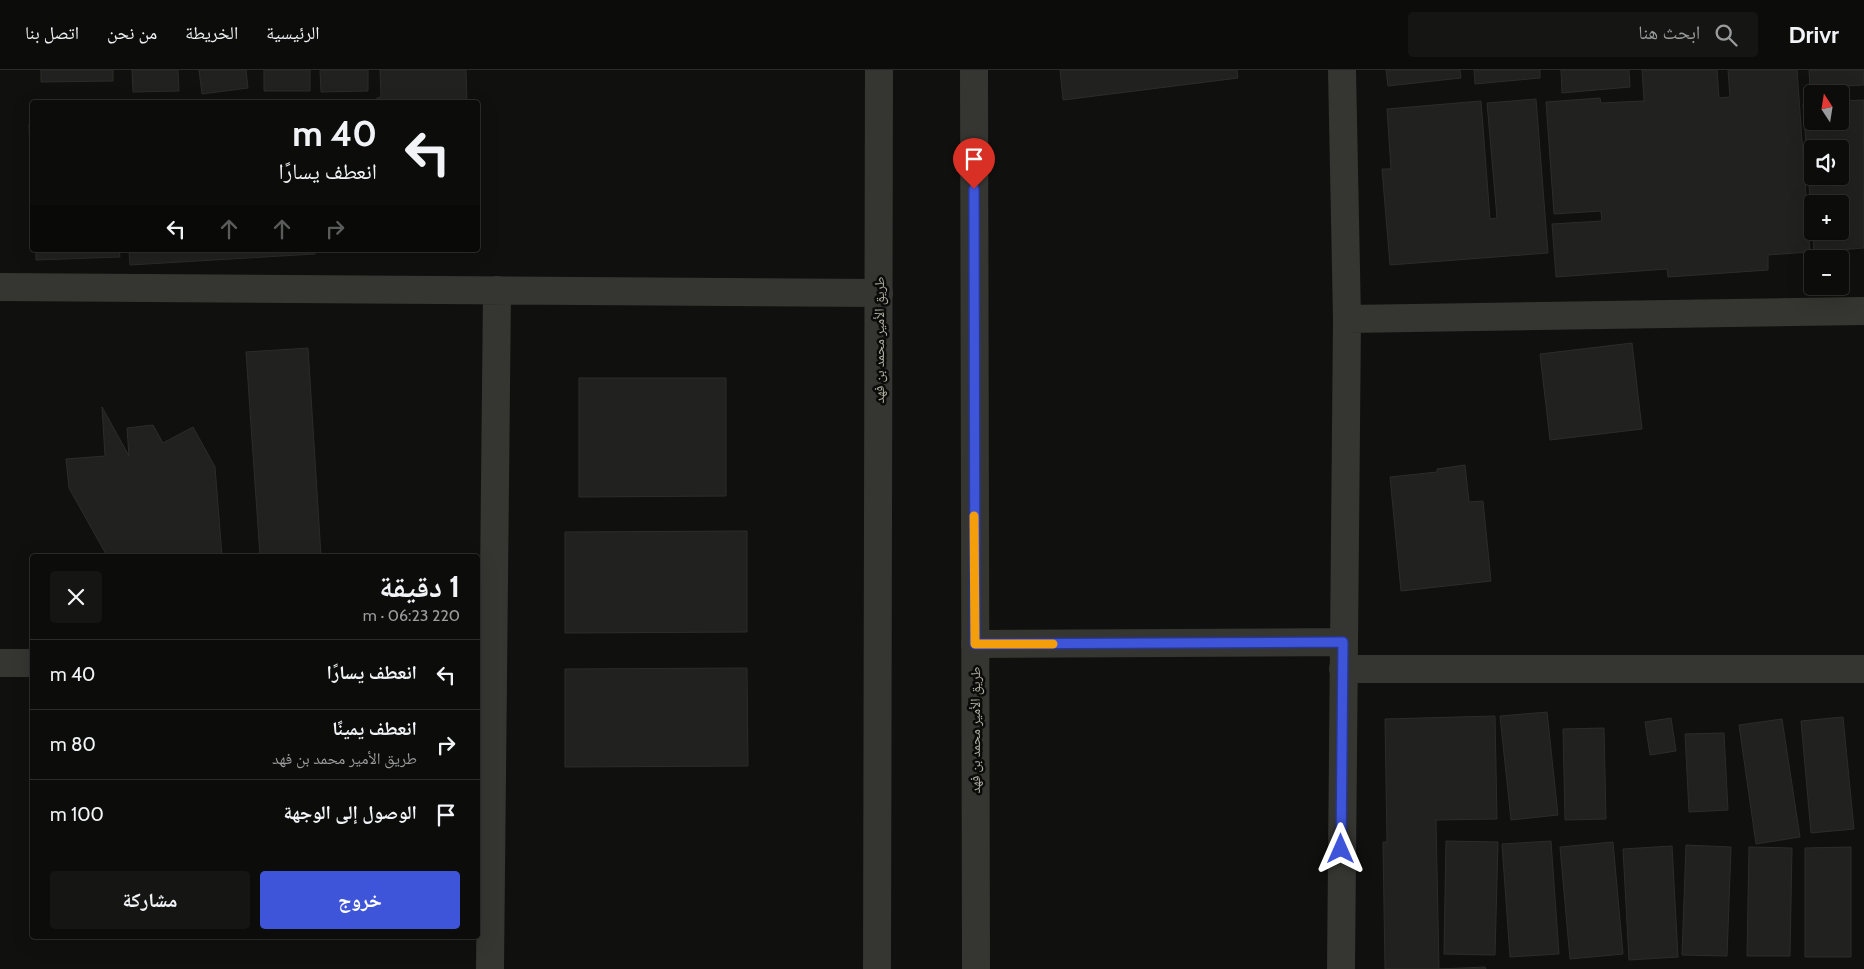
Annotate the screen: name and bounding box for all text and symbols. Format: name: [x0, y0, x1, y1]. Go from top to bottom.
search box: [1408, 12, 1758, 57]
text: Drivr: [1788, 20, 1839, 49]
text: ابحث هنا: [1638, 21, 1700, 44]
icon: search: [1712, 21, 1740, 49]
text: اتصل بنا: [25, 22, 79, 44]
text: من نحن: [107, 22, 157, 44]
text: الخريطة: [185, 22, 238, 44]
text: الرئيسية: [266, 22, 320, 44]
north arrow: [1804, 85, 1849, 130]
map controls: [1804, 85, 1849, 295]
text: 40 m: [292, 112, 377, 155]
icon: left: [395, 120, 460, 185]
pin: [953, 138, 995, 189]
button: sound: [1804, 140, 1849, 185]
icon: arrive: [960, 145, 988, 173]
text: انعطف يسارًا: [278, 158, 377, 185]
button: +: [1804, 195, 1849, 240]
icon: left: [162, 215, 190, 243]
icon: ahead: [215, 215, 243, 243]
icon: ahead: [268, 215, 296, 243]
icon: right: [321, 215, 349, 243]
button: −: [1804, 250, 1849, 295]
street label: طريق الأمير محمد بن فهد: [870, 277, 889, 403]
text: 1 دقيقة: [379, 568, 460, 605]
button: close: [50, 571, 102, 623]
text: 220 m · 06:23: [363, 606, 460, 625]
text: انعطف يسارًا: [327, 661, 417, 684]
icon: left: [432, 661, 460, 689]
text: 40 m: [50, 663, 95, 686]
street label: طريق الأمير محمد بن فهد: [966, 667, 985, 793]
text: انعطف يمينًا: [332, 717, 417, 740]
icon: right: [432, 731, 460, 759]
text: 80 m: [50, 733, 96, 756]
text: طريق الأمير محمد بن فهد: [272, 749, 417, 768]
text: الوصول إلى الوجهة: [284, 801, 417, 824]
icon: arrive: [432, 801, 460, 829]
text: 100 m: [50, 803, 104, 826]
position arrow: [1314, 822, 1366, 874]
button: مشاركة: [50, 871, 250, 929]
button: خروج: [260, 871, 460, 929]

